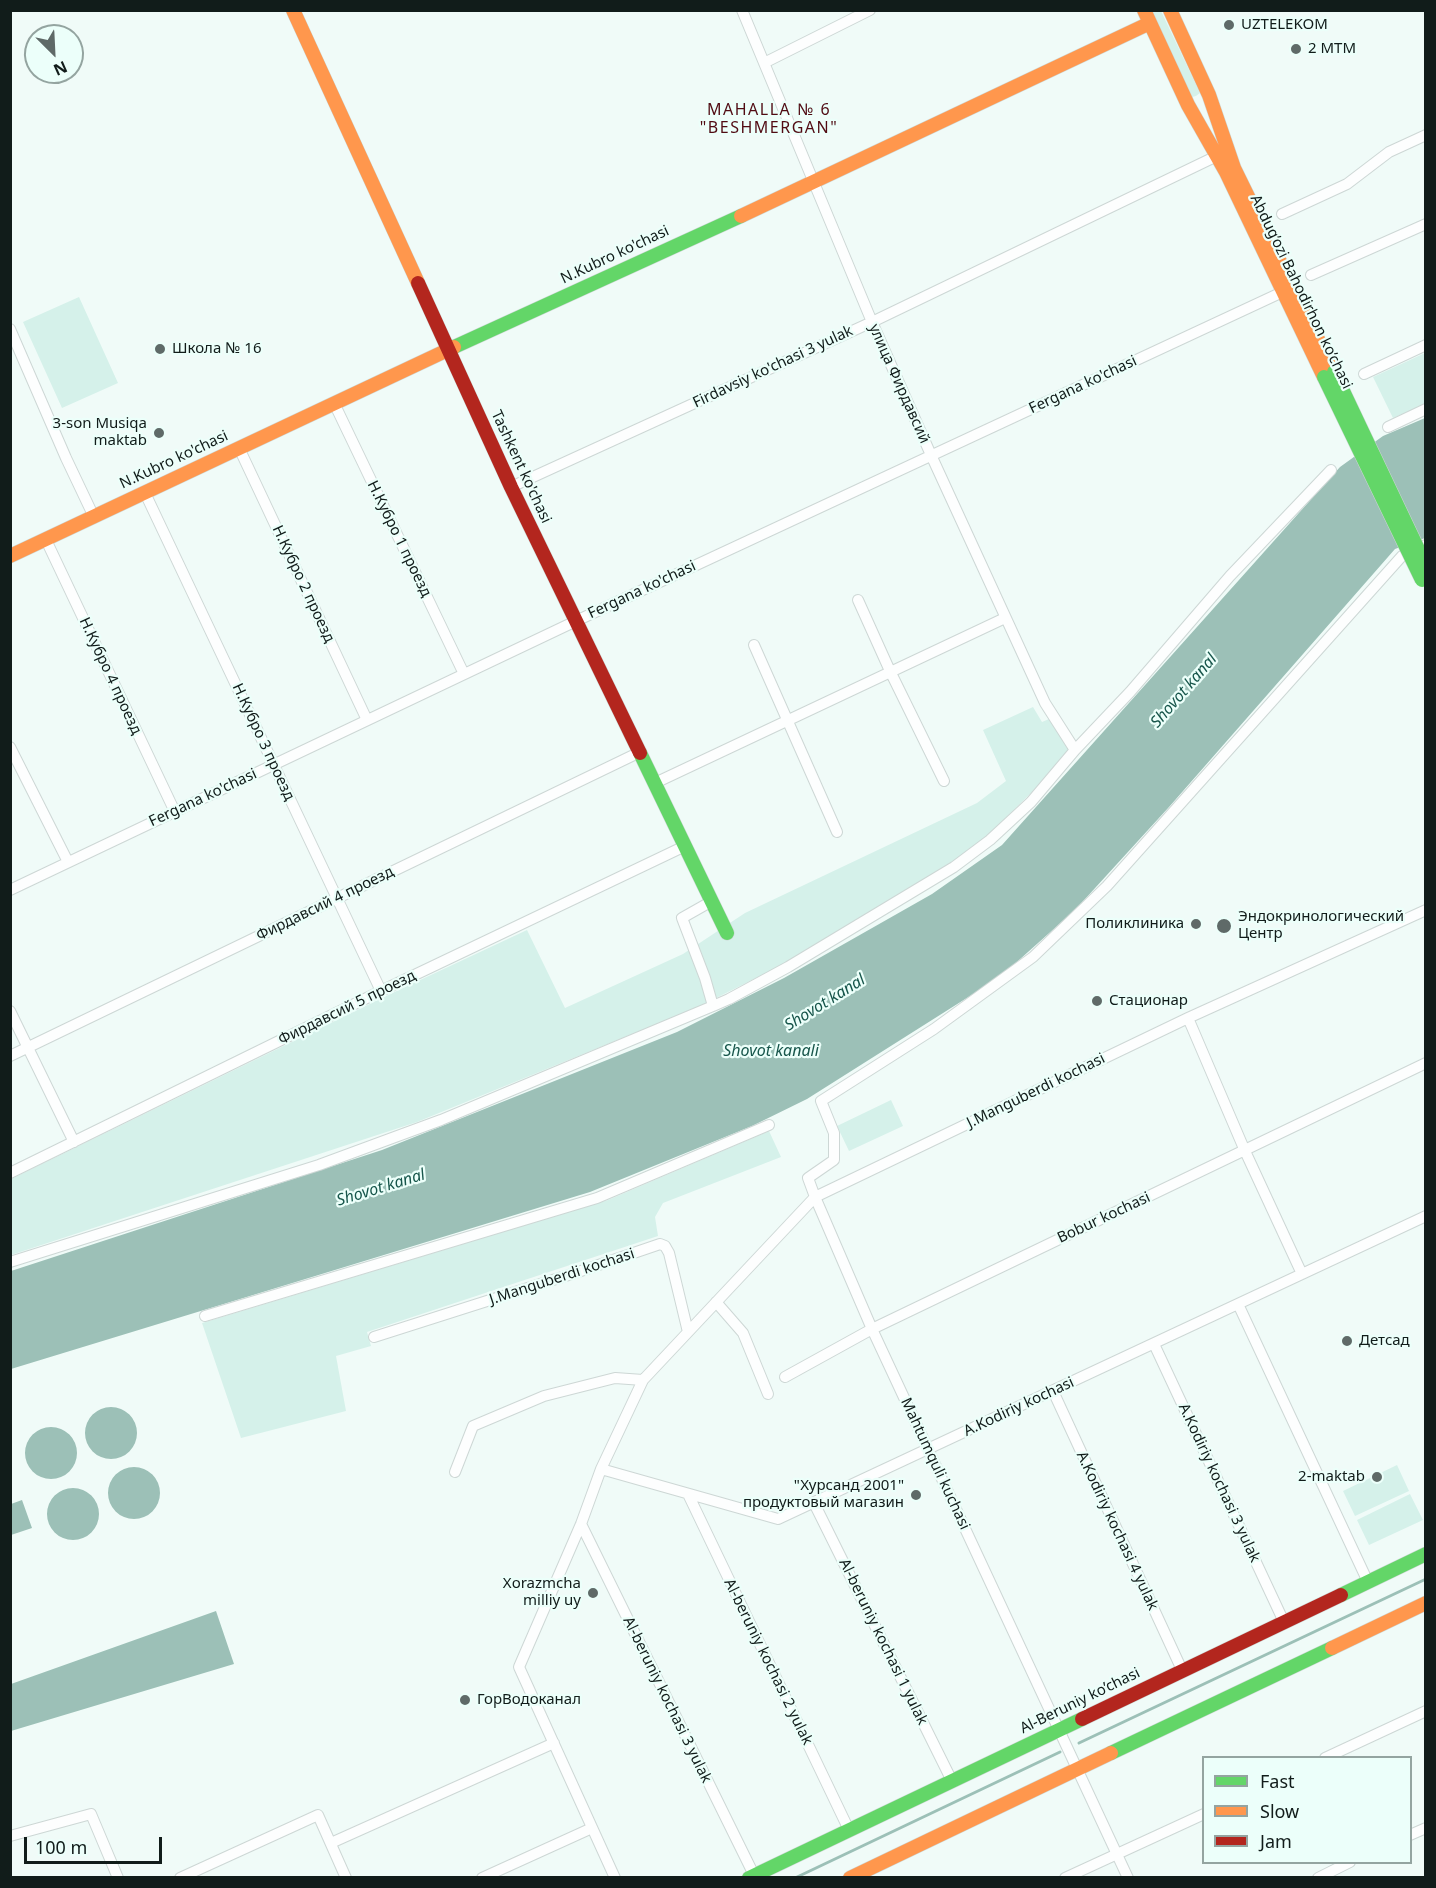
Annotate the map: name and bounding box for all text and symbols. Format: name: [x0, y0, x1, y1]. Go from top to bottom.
place label: UZTELEKOM: [1241, 16, 1328, 34]
marker: UZTELEKOM: [1222, 18, 1236, 32]
north arrow: [24, 24, 84, 84]
place label: 2 MTM: [1308, 40, 1356, 58]
marker: 2 MTM: [1289, 42, 1303, 56]
text: N: [50, 56, 71, 81]
district label: MAHALLA № 6 "BESHMERGAN": [700, 100, 838, 138]
street label: Abdug’ozi Bahodirhon ko’chasi: [1246, 192, 1356, 392]
street label: N.Kubro ko'chasi: [558, 222, 672, 288]
street label: улица Фирдавсий: [865, 321, 933, 447]
street label: Firdavsiy ko'chasi 3 yulak: [690, 322, 856, 412]
place label: Школа № 16: [172, 340, 262, 358]
marker: Школа № 16: [153, 342, 167, 356]
street label: Fergana ko'chasi: [1026, 352, 1140, 418]
street label: Tashkent ko'chasi: [487, 408, 555, 526]
place label: 3-son Musiqa maktab: [53, 415, 147, 450]
marker: 3-son Musiqa maktab: [152, 426, 166, 440]
street label: N.Kubro ko'chasi: [117, 427, 231, 493]
street label: Н.Кубро 1 проезд: [363, 478, 435, 600]
street label: Н.Кубро 2 проезд: [268, 523, 338, 645]
street label: Fergana ko'chasi: [585, 557, 699, 623]
street label: Н.Кубро 4 проезд: [75, 615, 145, 737]
water label: Shovot kanal: [1147, 650, 1221, 732]
street label: Н.Кубро 3 проезд: [228, 681, 298, 803]
street label: Fergana ko'chasi: [146, 765, 260, 831]
street label: Фирдавсий 4 проезд: [253, 863, 397, 945]
place label: Эндокринологический Центр: [1238, 908, 1404, 943]
place label: Поликлиника: [1085, 915, 1184, 933]
marker: Поликлиника: [1189, 917, 1203, 931]
marker: Эндокринологический Центр: [1215, 917, 1233, 935]
street label: Фирдавсий 5 проезд: [275, 967, 419, 1049]
water label: Shovot kanal: [781, 971, 869, 1035]
place label: Стационар: [1109, 992, 1188, 1010]
marker: Стационар: [1090, 994, 1104, 1008]
water label: Shovot kanali: [723, 1041, 819, 1061]
street label: J.Manguberdi kochasi: [964, 1050, 1108, 1132]
water label: Shovot kanal: [334, 1165, 428, 1211]
street label: Bobur kochasi: [1055, 1189, 1153, 1247]
street label: J.Manguberdi kochasi: [487, 1245, 637, 1309]
place label: Детсад: [1359, 1332, 1410, 1350]
marker: Детсад: [1340, 1334, 1354, 1348]
street label: A.Kodiriy kochasi: [961, 1374, 1077, 1440]
street label: Mahtumquli kuchasi: [897, 1395, 973, 1533]
street label: A.Kodiriy kochasi 3 yulak: [1174, 1401, 1264, 1565]
street label: A.Kodiriy kochasi 4 yulak: [1072, 1449, 1162, 1613]
place label: 2-maktab: [1298, 1468, 1365, 1486]
marker: 2-maktab: [1370, 1470, 1384, 1484]
place label: "Хурсанд 2001" продуктовый магазин: [743, 1477, 904, 1512]
marker: "Хурсанд 2001" продуктовый магазин: [909, 1488, 923, 1502]
street label: Al-beruniy kochasi 1 yulak: [835, 1556, 931, 1728]
place label: Xorazmcha milliy uy: [503, 1575, 581, 1610]
street label: Al-beruniy kochasi 2 yulak: [720, 1576, 816, 1748]
marker: Xorazmcha milliy uy: [586, 1586, 600, 1600]
street label: Al-beruniy kochasi 3 yulak: [619, 1614, 715, 1786]
street label: Al-Beruniy ko’chasi: [1017, 1664, 1143, 1738]
place label: ГорВодоканал: [477, 1691, 581, 1709]
marker: ГорВодоканал: [458, 1693, 472, 1707]
legend: [1202, 1756, 1412, 1864]
text: Fast: [1260, 1769, 1295, 1793]
text: Slow: [1260, 1799, 1299, 1823]
scale bar: [27, 1825, 165, 1863]
text: Jam: [1260, 1829, 1292, 1853]
text: 100 m: [35, 1835, 87, 1859]

